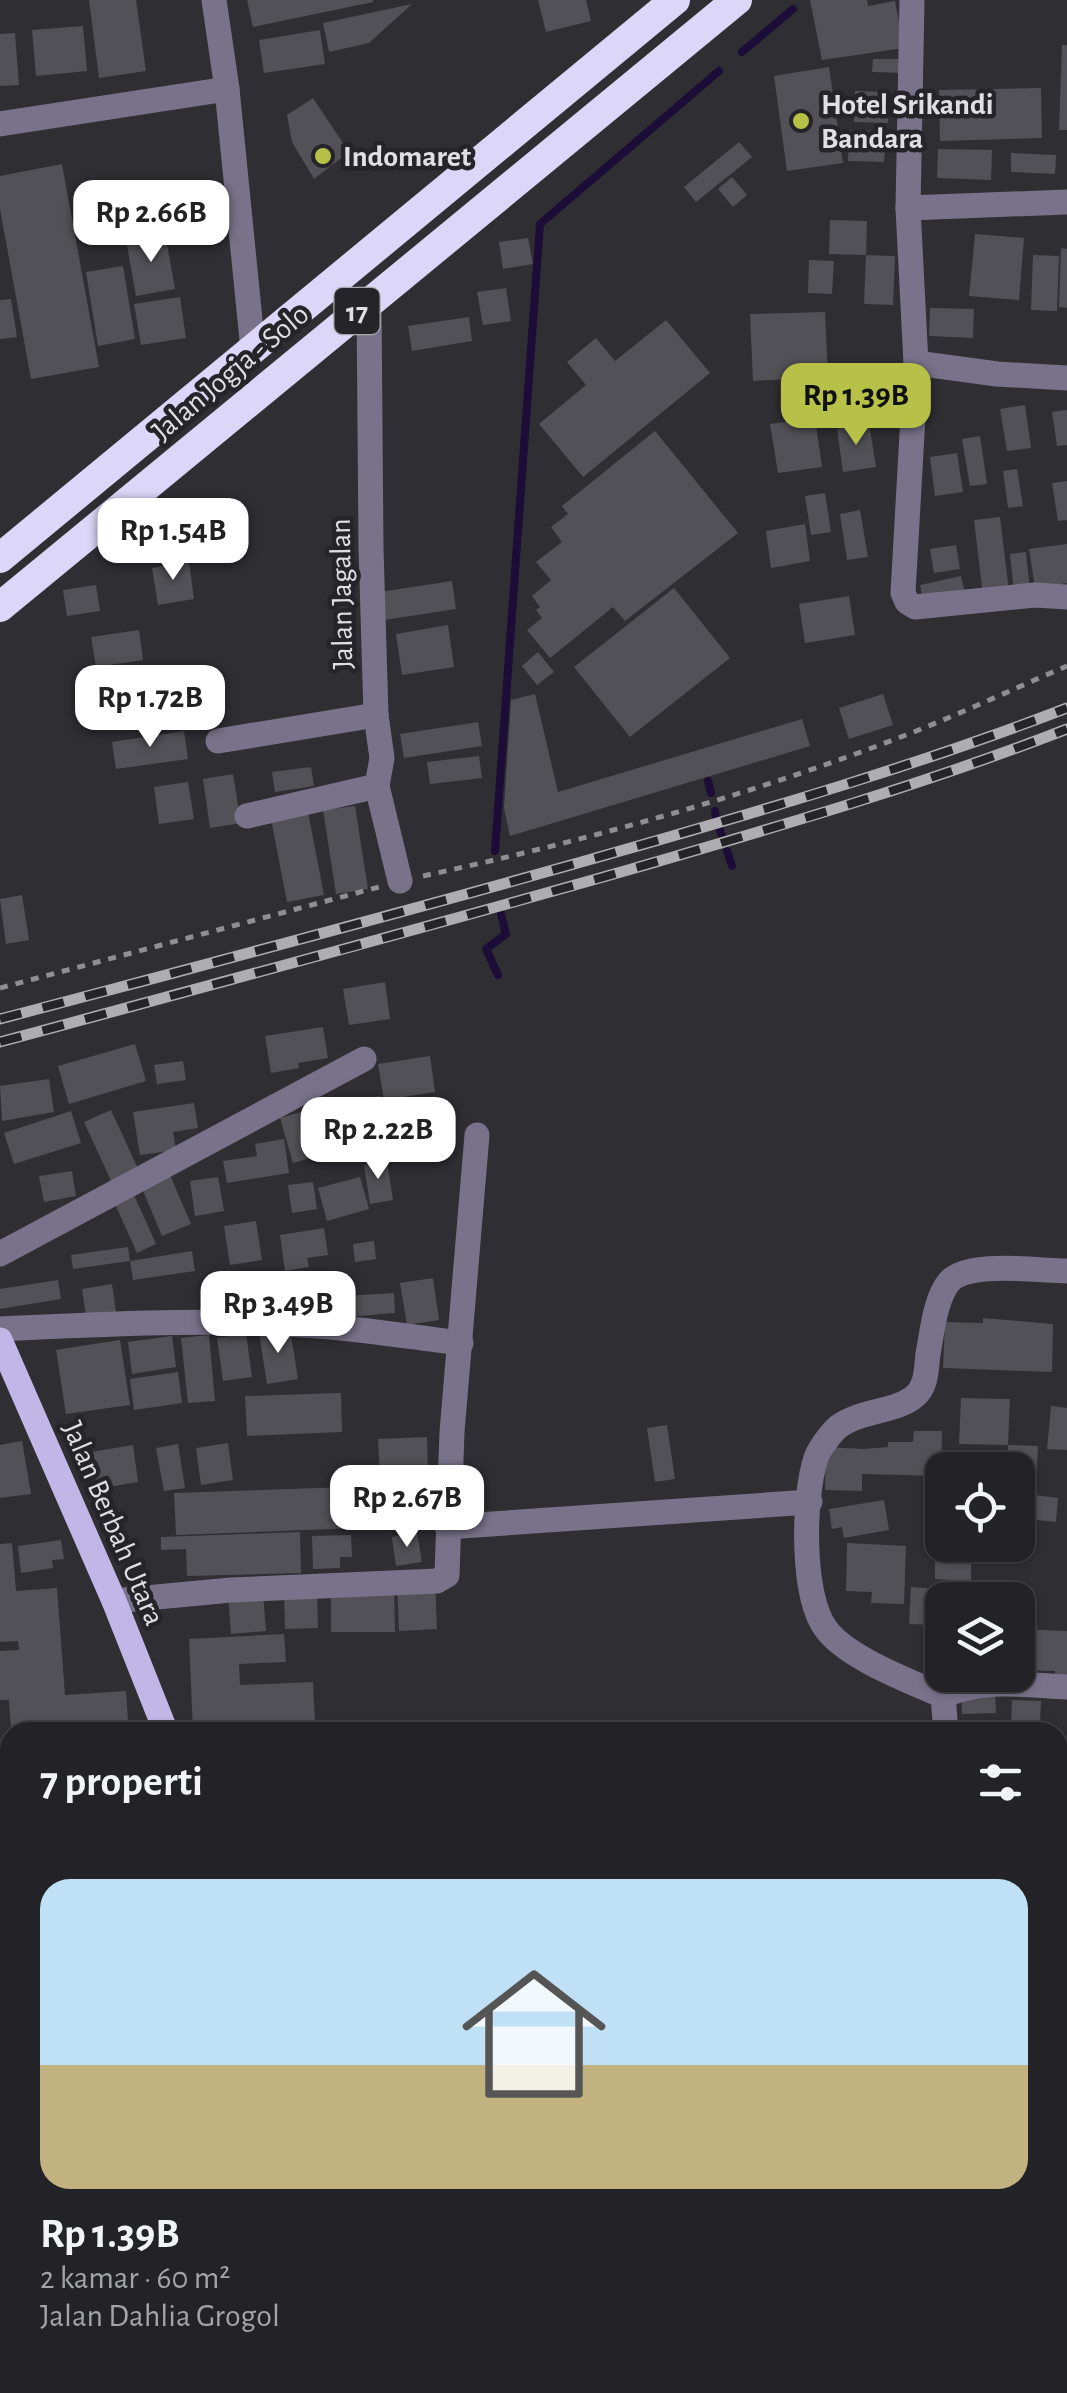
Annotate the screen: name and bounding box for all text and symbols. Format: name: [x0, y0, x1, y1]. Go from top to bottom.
place label: Hotel Srikandi Bandara: [821, 90, 994, 154]
marker: Hotel Srikandi Bandara: [790, 110, 812, 132]
place label: Indomaret: [343, 142, 471, 172]
marker: Indomaret: [312, 145, 334, 167]
pin: Rp 2.66B: [48, 180, 254, 265]
text: Rp 2.66B: [95, 196, 207, 228]
road number: 17: [334, 288, 380, 334]
street label: Jalan Jogja - Solo: [147, 299, 315, 447]
pin: Rp 1.39B: [753, 363, 959, 448]
text: Rp 1.39B: [803, 379, 909, 411]
pin: Rp 1.54B: [70, 498, 276, 583]
text: Rp 1.54B: [120, 514, 226, 546]
street label: Jalan Jagalan: [326, 518, 358, 670]
pin: Rp 1.72B: [47, 665, 253, 750]
text: Rp 1.72B: [97, 681, 203, 713]
pin: Rp 2.22B: [275, 1097, 481, 1182]
text: Rp 2.22B: [323, 1113, 433, 1145]
pin: Rp 3.49B: [175, 1271, 381, 1356]
text: Rp 3.49B: [223, 1287, 333, 1319]
street label: Jalan Berbah Utara: [57, 1417, 170, 1630]
map controls: [925, 1452, 1035, 1692]
button: locate: [925, 1452, 1035, 1562]
pin: Rp 2.67B: [304, 1465, 510, 1550]
text: Rp 2.67B: [352, 1481, 462, 1513]
button: layers: [925, 1582, 1035, 1692]
icon: filters: [973, 1755, 1028, 1810]
text: 7 properti: [40, 1761, 203, 1803]
icon: home: [444, 1944, 624, 2124]
text: Rp 1.39B: [40, 2213, 179, 2255]
text: 2 kamar · 60 m²: [40, 2262, 231, 2294]
text: Jalan Dahlia Grogol: [40, 2300, 280, 2332]

